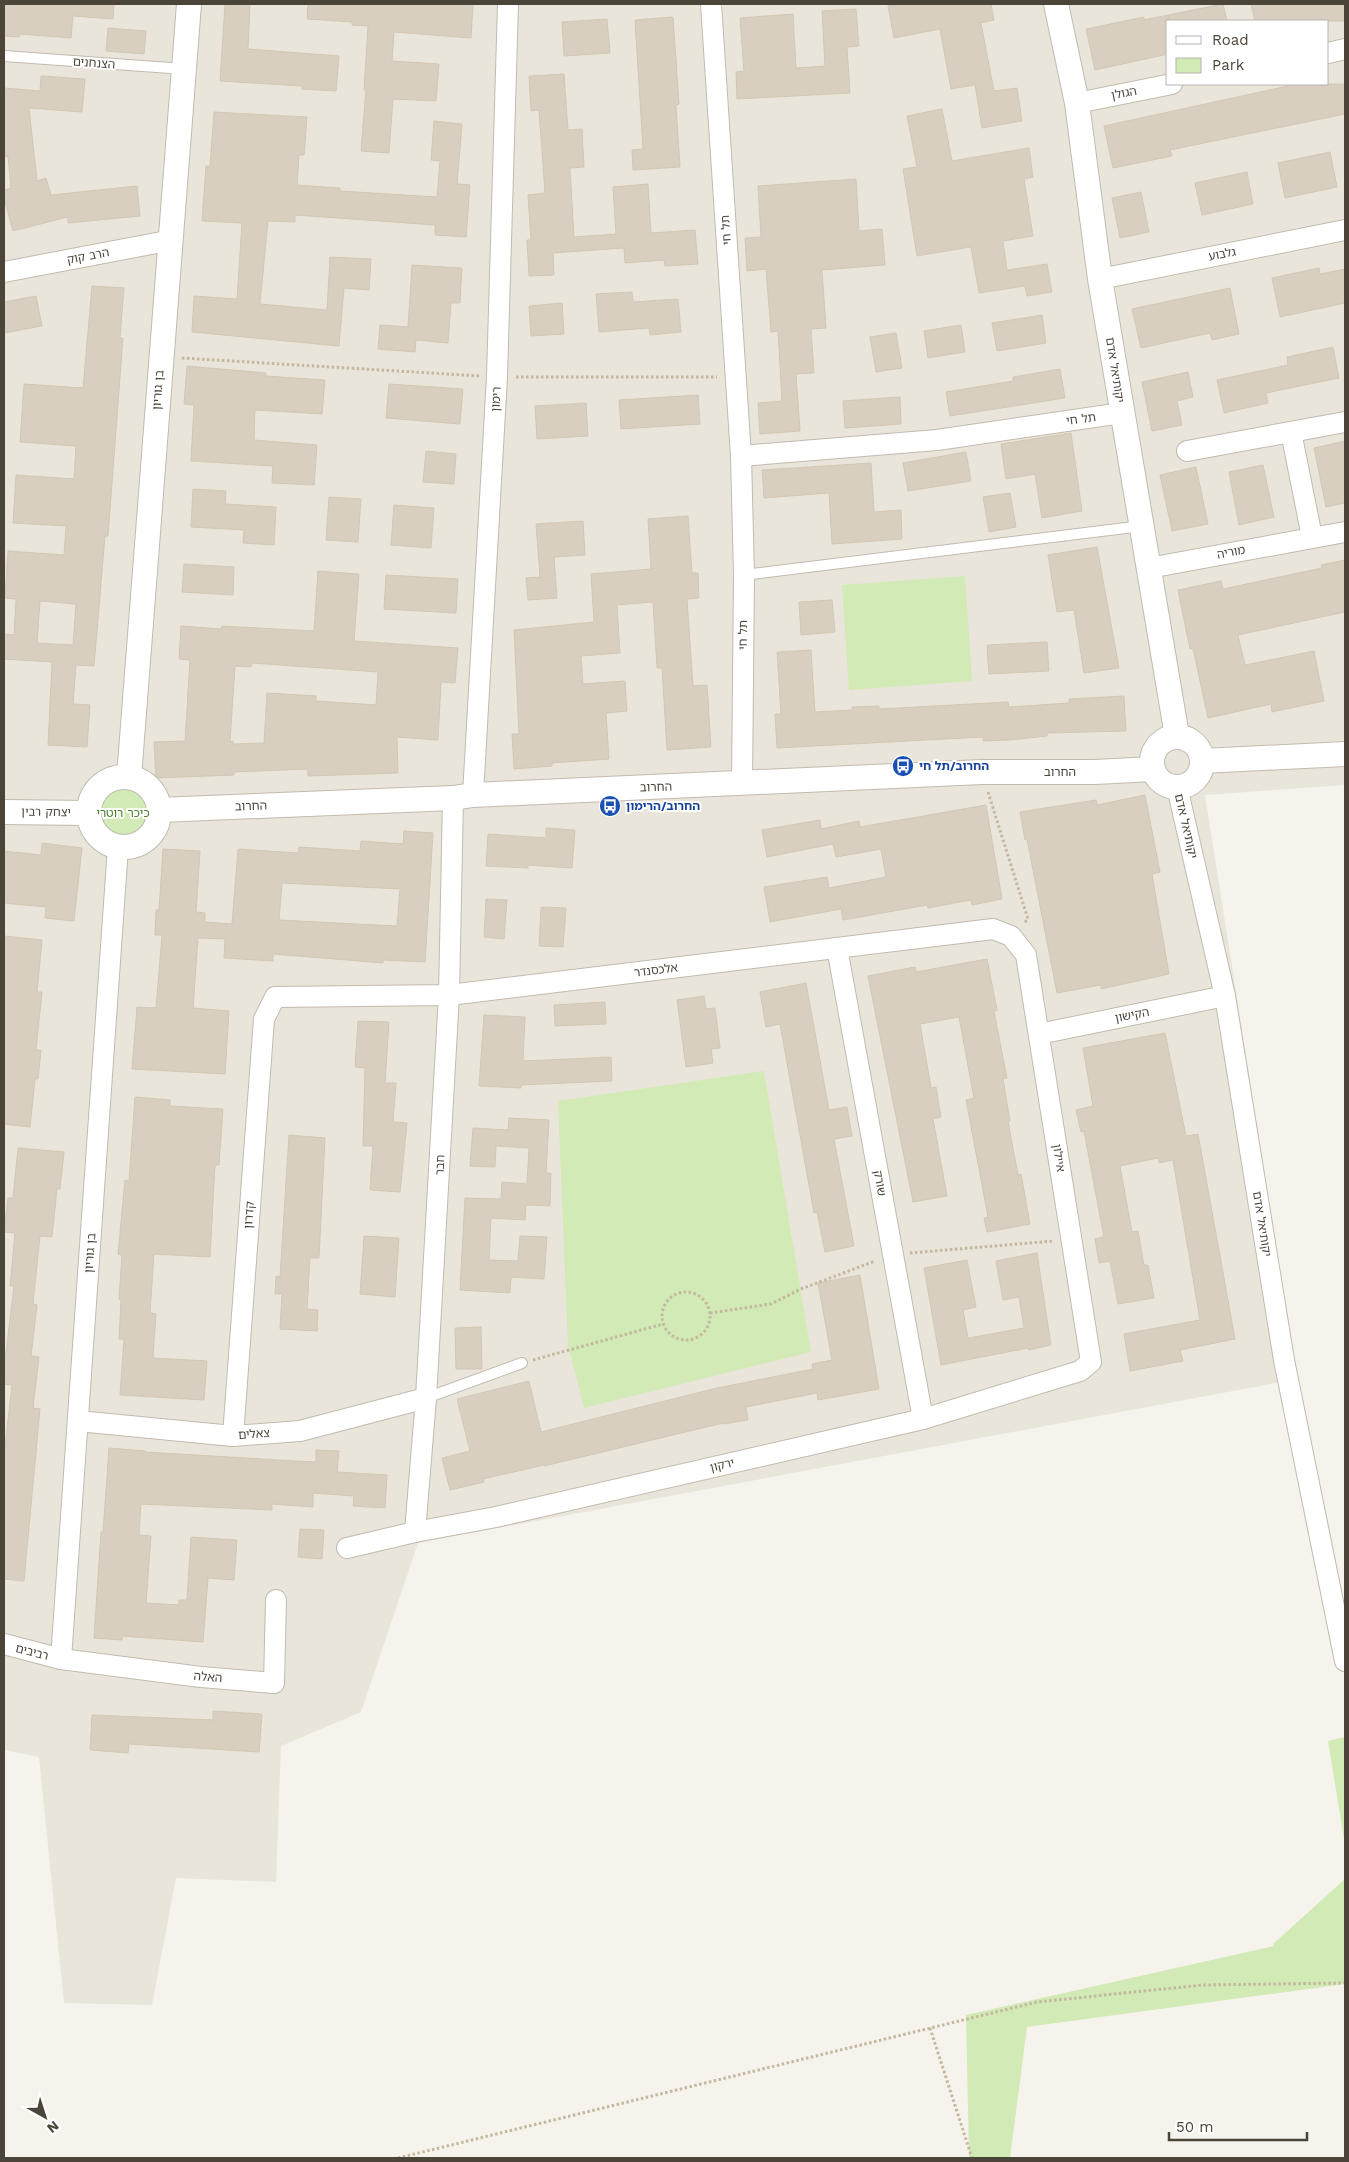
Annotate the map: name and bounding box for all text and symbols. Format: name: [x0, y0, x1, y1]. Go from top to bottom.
legend: [1166, 20, 1329, 85]
text: Road: [1212, 31, 1249, 49]
street label: הצנחנים: [72, 55, 116, 71]
text: Park: [1212, 56, 1245, 74]
street label: הגולן: [1110, 84, 1138, 102]
street label: תל חי: [718, 215, 734, 245]
street label: גלבוע: [1207, 244, 1237, 264]
street label: הרב קוק: [66, 245, 110, 267]
street label: יקותיאל אדם: [1103, 336, 1127, 404]
street label: בן גוריון: [150, 369, 166, 411]
street label: רימון: [488, 386, 504, 412]
street label: תל חי: [1065, 410, 1097, 428]
street label: מוריה: [1216, 542, 1246, 562]
street label: תל חי: [736, 620, 750, 650]
bus stop icon: החרוב/תל חי: [891, 754, 915, 778]
place label: החרוב/תל חי: [919, 759, 989, 773]
street label: החרוב: [1044, 765, 1076, 779]
street label: החרוב: [640, 779, 672, 795]
street label: יקותיאל אדם: [1172, 792, 1200, 860]
bus stop icon: החרוב/הרימון: [598, 794, 622, 818]
street label: החרוב: [235, 798, 267, 814]
place label: החרוב/הרימון: [626, 799, 700, 813]
street label: יצחק רבין: [21, 805, 71, 819]
park label: כיכר רוטרי: [96, 806, 150, 820]
street label: אלכסנדר: [633, 960, 679, 980]
street label: הקישון: [1114, 1005, 1150, 1025]
street label: איילון: [1050, 1143, 1068, 1173]
street label: חבר: [432, 1154, 448, 1176]
street label: שורק: [871, 1169, 889, 1197]
street label: יקותיאל אדם: [1250, 1190, 1274, 1258]
street label: קדרון: [241, 1200, 257, 1229]
street label: בן גוריון: [82, 1232, 98, 1274]
street label: צאלים: [238, 1426, 271, 1442]
street label: ירקון: [708, 1455, 736, 1475]
street label: רביבים: [14, 1641, 50, 1663]
street label: האלה: [193, 1669, 223, 1685]
north arrow: [20, 2092, 70, 2142]
scale bar: [1169, 2110, 1306, 2142]
text: N: [44, 2118, 62, 2137]
text: 50 m: [1176, 2118, 1213, 2136]

